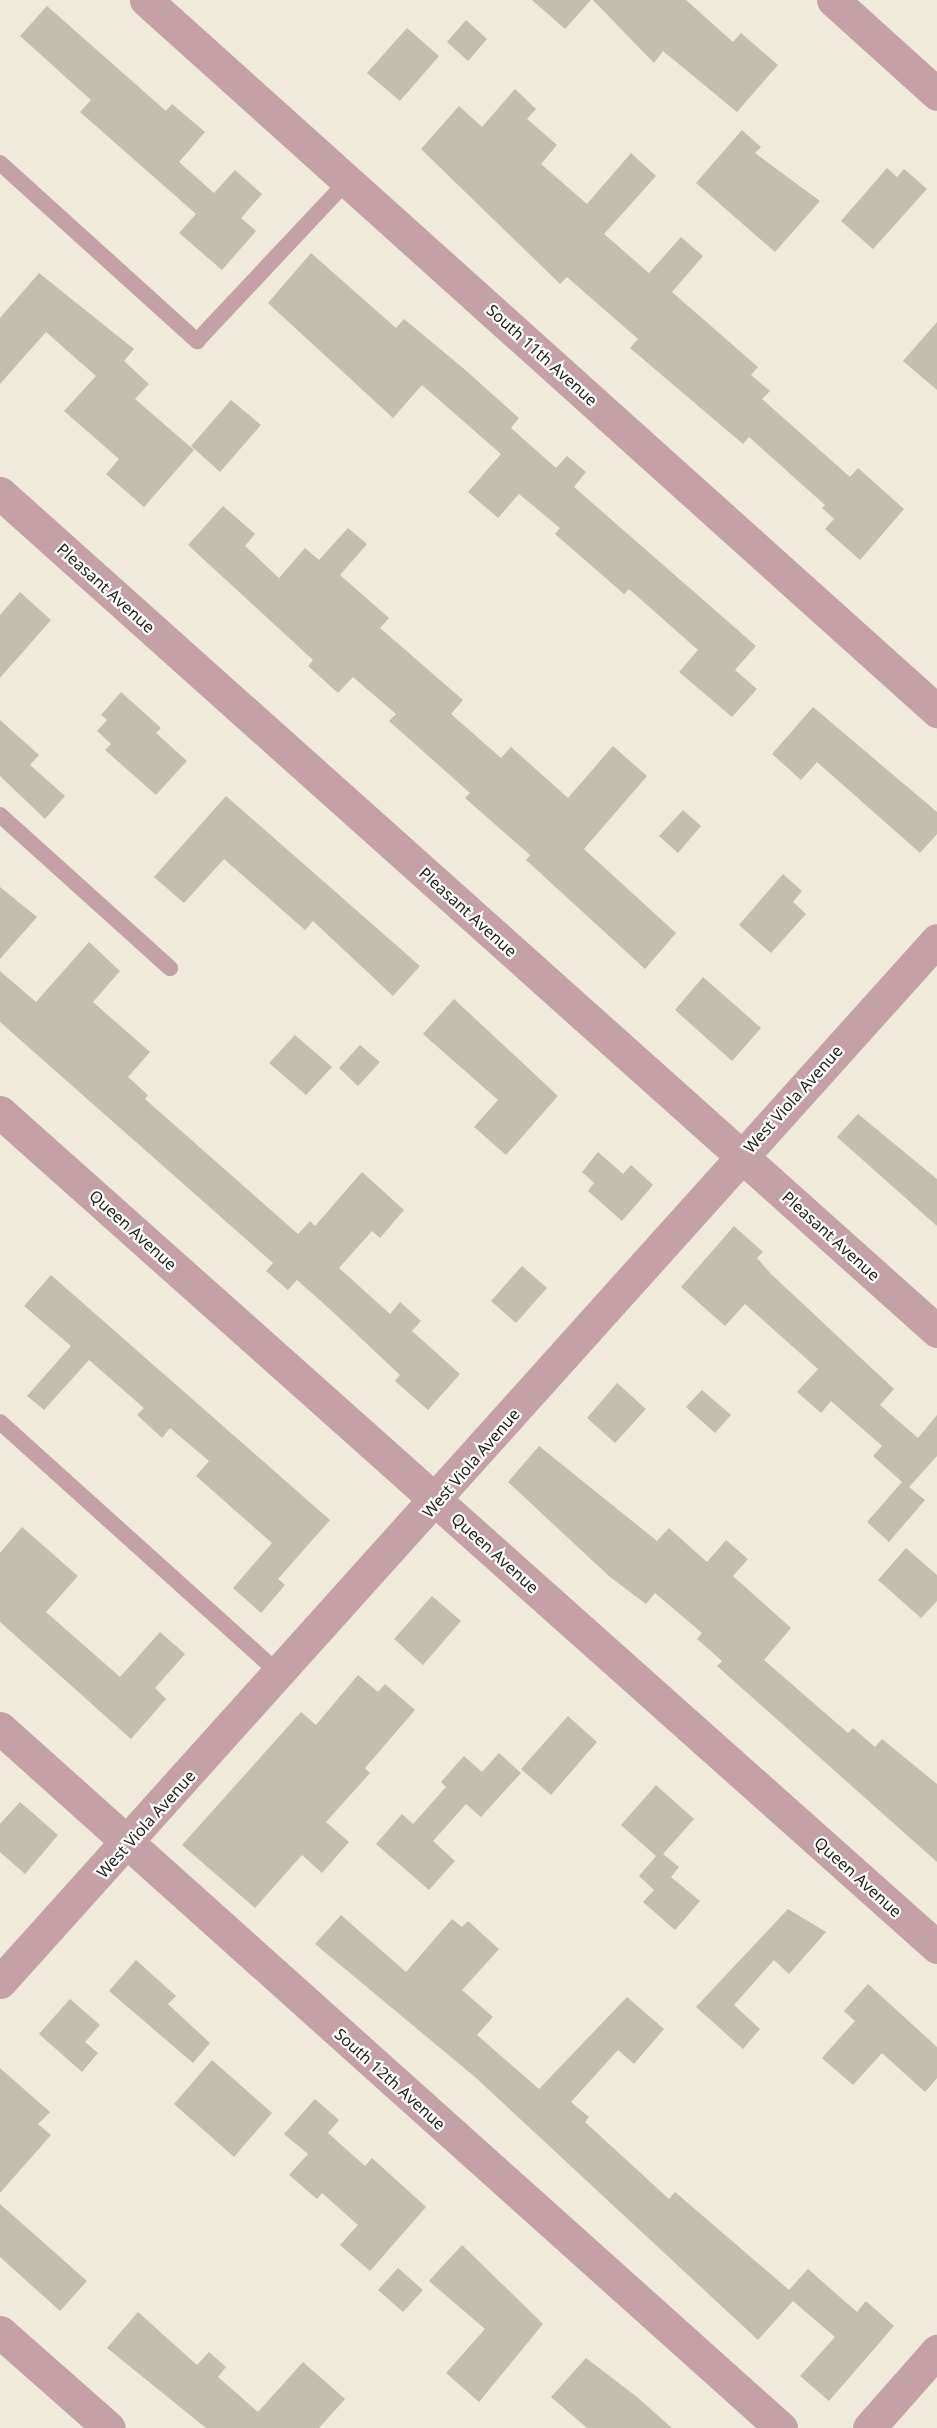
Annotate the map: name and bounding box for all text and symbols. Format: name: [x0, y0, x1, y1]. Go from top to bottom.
street label: South 11th Avenue: [483, 300, 601, 410]
street label: Pleasant Avenue: [53, 539, 159, 637]
street label: Pleasant Avenue: [415, 863, 521, 961]
street label: West Viola Avenue: [740, 1041, 846, 1157]
street label: Queen Avenue: [85, 1186, 181, 1274]
street label: Pleasant Avenue: [778, 1187, 884, 1285]
street label: West Viola Avenue: [418, 1405, 524, 1521]
street label: Queen Avenue: [447, 1509, 543, 1597]
street label: West Viola Avenue: [93, 1766, 199, 1882]
street label: Queen Avenue: [810, 1833, 906, 1921]
street label: South 12th Avenue: [331, 2024, 449, 2134]

